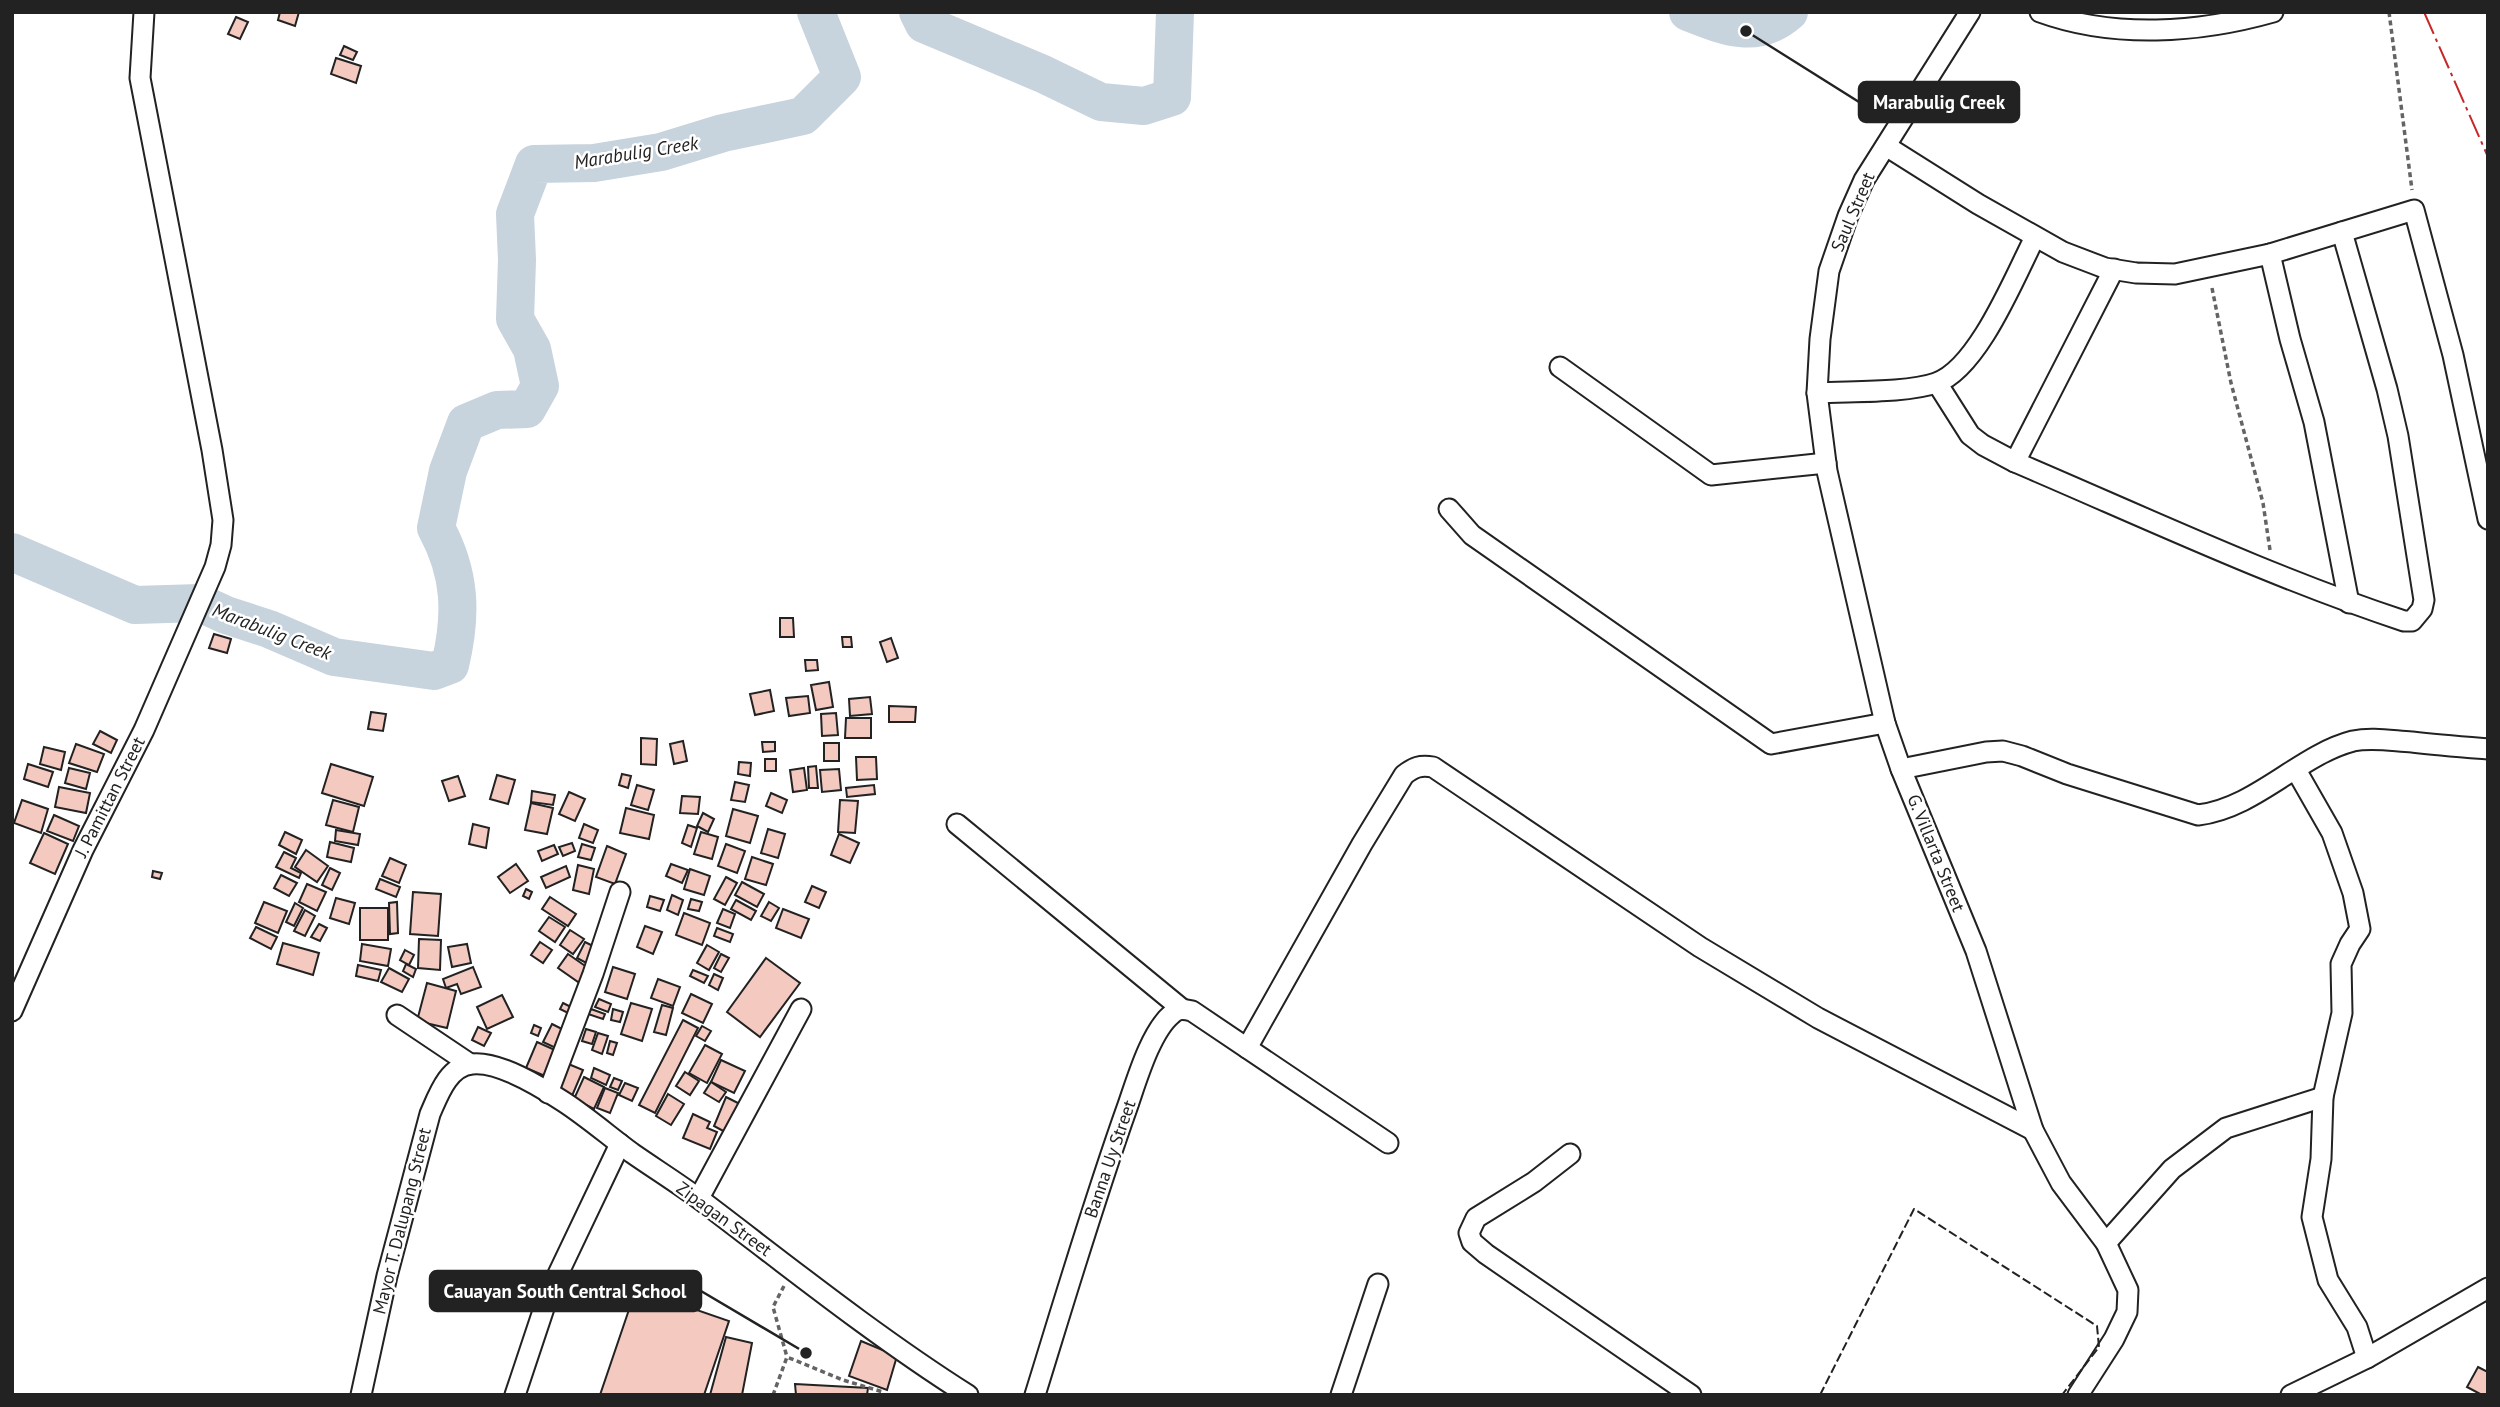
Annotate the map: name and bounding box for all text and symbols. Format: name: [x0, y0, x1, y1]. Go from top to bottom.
callout: Marabulig Creek: [1859, 82, 2019, 122]
text: Marabulig Creek: [1873, 90, 2006, 114]
water label: Marabulig Creek: [572, 130, 701, 174]
street label: Saul Street: [1825, 169, 1880, 255]
water label: Marabulig Creek: [209, 597, 336, 665]
street label: J. Pamittan Street: [69, 733, 150, 862]
street label: G. Villarta Street: [1902, 791, 1970, 915]
street label: Banna Uy Street: [1079, 1097, 1140, 1221]
street label: Mayor T. Dalupang Street: [367, 1125, 436, 1317]
street label: Zipagan Street: [672, 1176, 777, 1261]
callout: Cauayan South Central School: [430, 1271, 701, 1311]
text: Cauayan South Central School: [444, 1279, 687, 1303]

